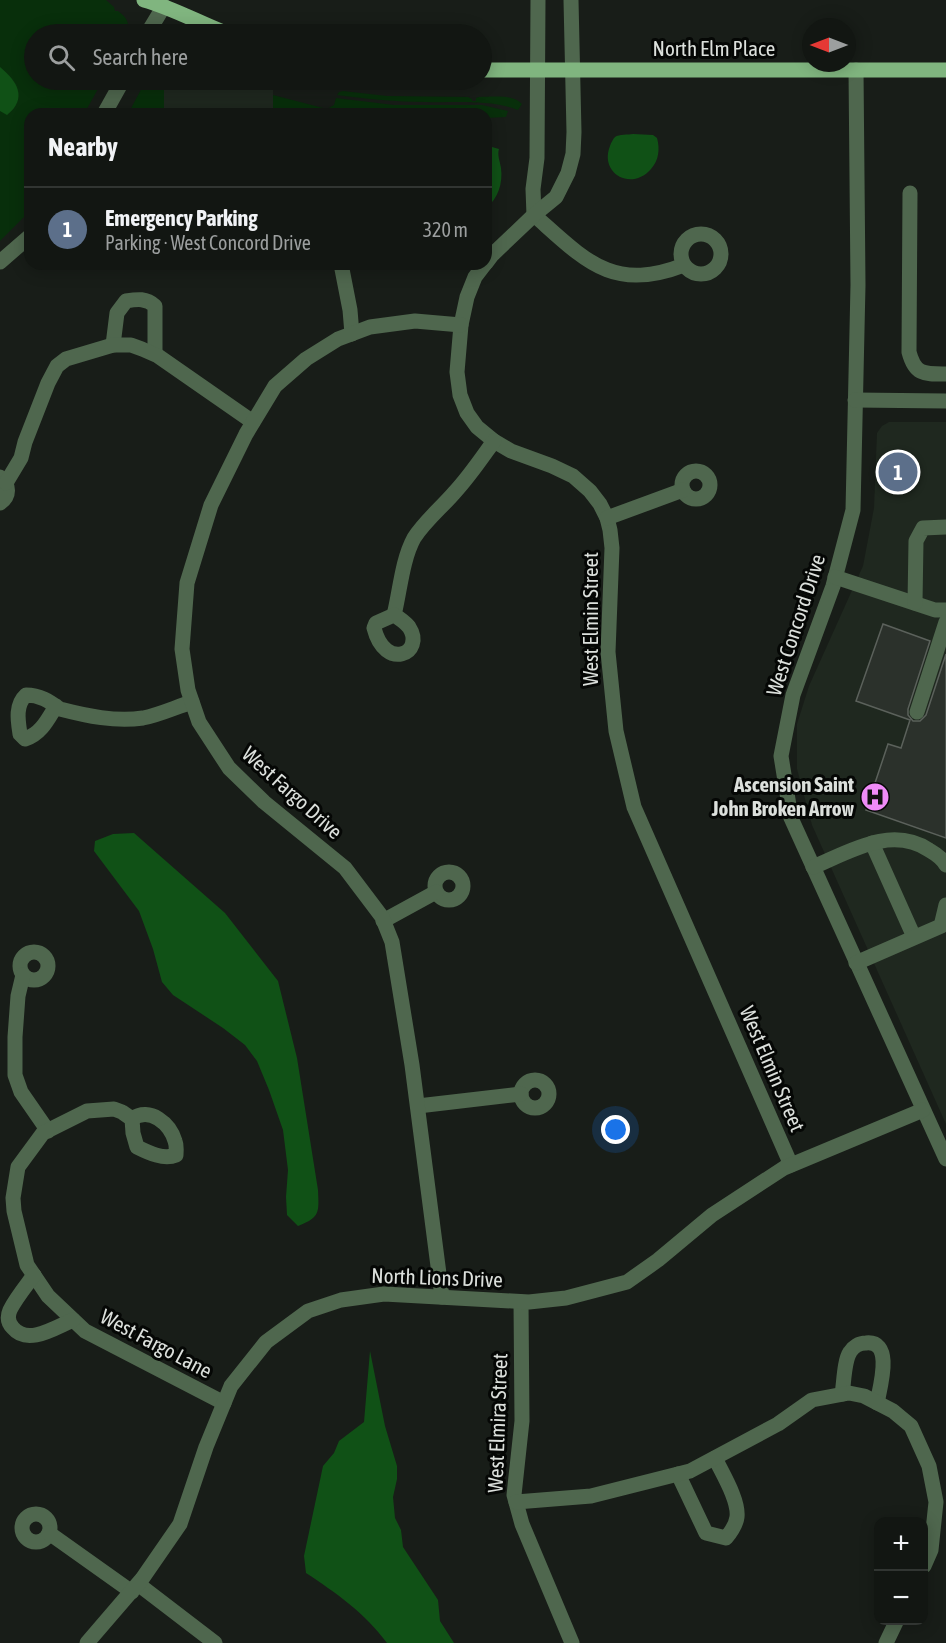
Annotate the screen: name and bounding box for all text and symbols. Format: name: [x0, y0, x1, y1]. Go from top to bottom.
north arrow: [802, 18, 856, 72]
search box: [24, 24, 492, 90]
street label: North Elm Place: [653, 36, 775, 60]
icon: search: [45, 41, 78, 74]
text: Search here: [93, 44, 188, 70]
text: Nearby: [48, 132, 118, 162]
text: Emergency Parking: [105, 205, 258, 231]
text: 1: [63, 218, 72, 241]
text: 320 m: [423, 218, 468, 241]
text: Parking · West Concord Drive: [105, 231, 311, 254]
pin: 1: [878, 450, 918, 494]
street label: West Concord Drive: [761, 551, 829, 698]
street label: West Elmin Street: [578, 552, 602, 686]
street label: West Fargo Drive: [238, 741, 348, 843]
place label: Ascension Saint John Broken Arrow: [711, 772, 854, 820]
hospital icon: Ascension Saint John Broken Arrow: [859, 781, 891, 813]
street label: West Elmin Street: [736, 1002, 810, 1135]
your location: [601, 1115, 630, 1144]
street label: North Lions Drive: [371, 1263, 503, 1291]
street label: West Fargo Lane: [97, 1304, 216, 1383]
street label: West Elmira Street: [483, 1353, 511, 1493]
map controls: [874, 1517, 928, 1625]
button: +: [874, 1517, 928, 1571]
button: −: [874, 1571, 928, 1625]

